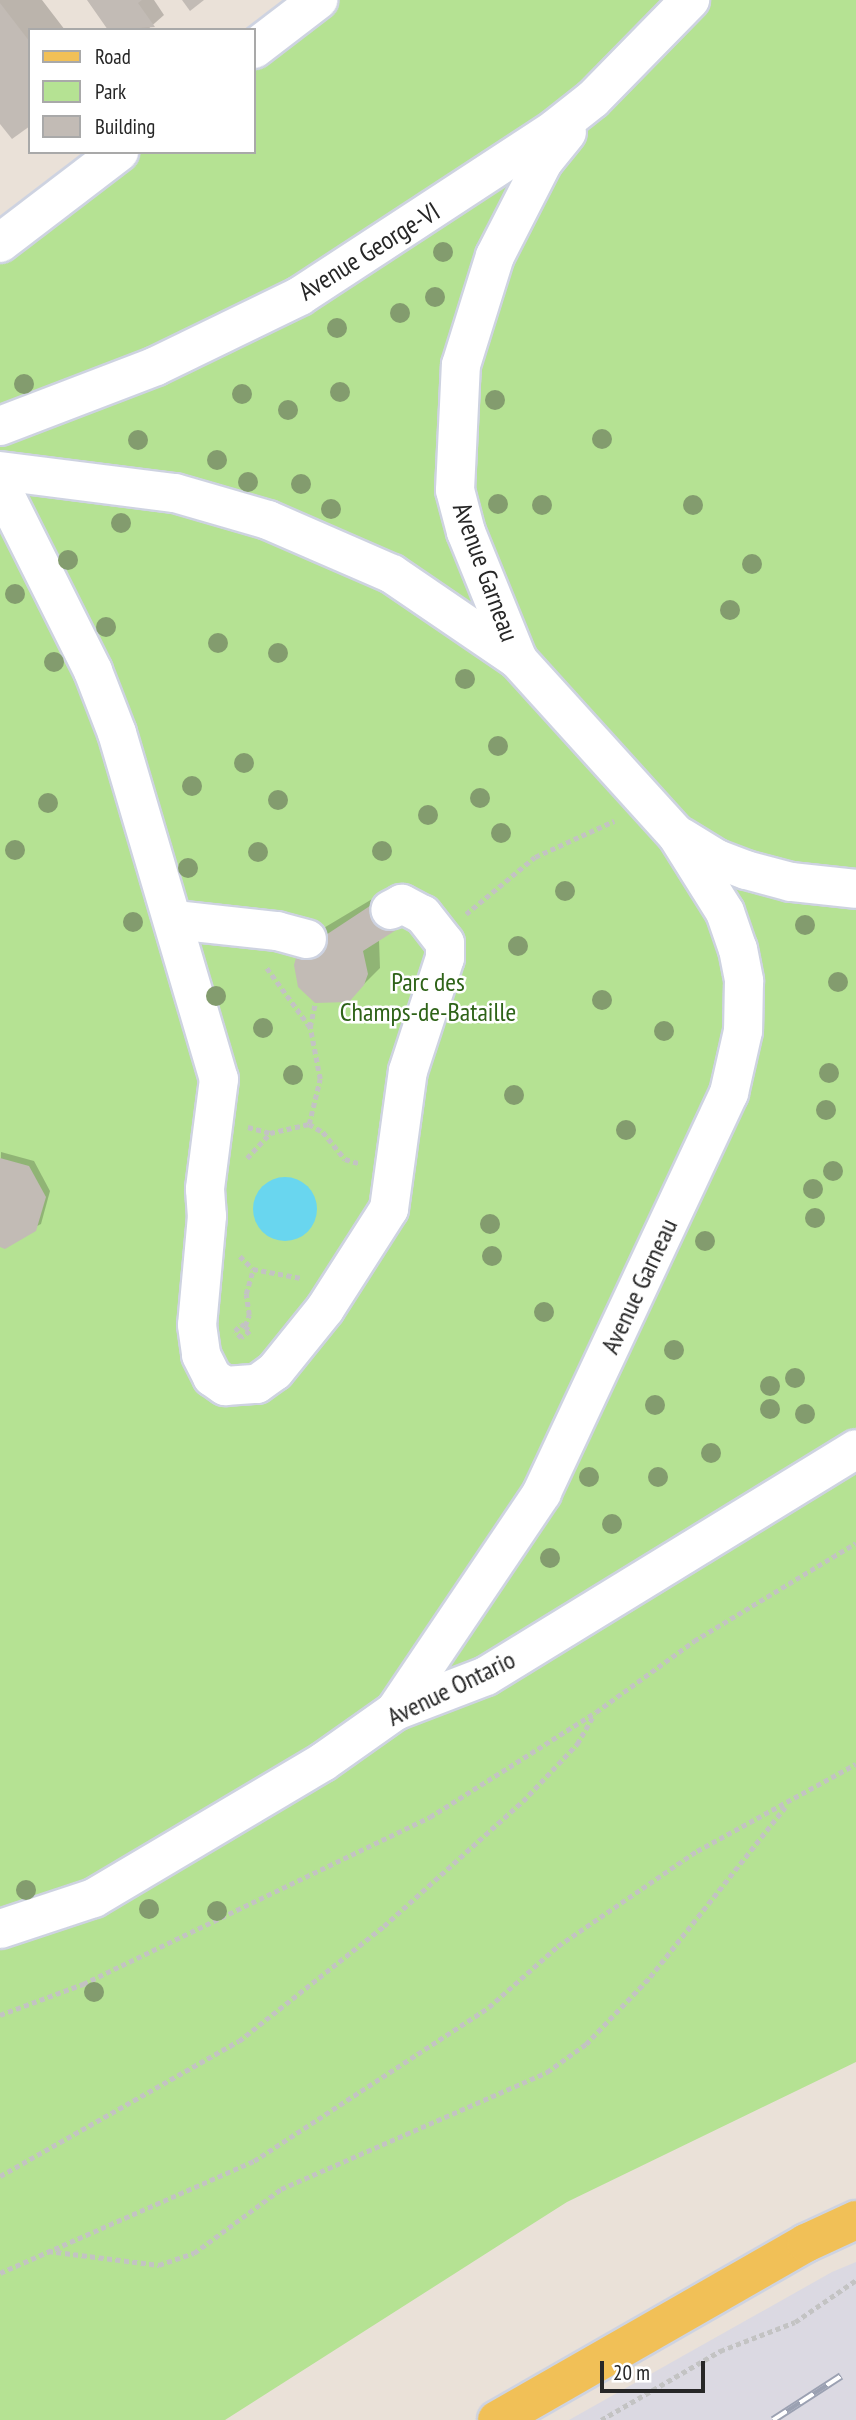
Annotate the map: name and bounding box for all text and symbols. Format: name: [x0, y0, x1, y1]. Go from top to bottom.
legend: [28, 28, 256, 154]
text: Road: [95, 43, 131, 70]
text: Park: [95, 78, 126, 105]
text: Building: [95, 113, 155, 140]
street label: Avenue George-VI: [293, 195, 445, 307]
street label: Avenue Garneau: [446, 498, 526, 646]
park label: Parc des Champs-de-Bataille: [340, 966, 516, 1028]
street label: Avenue Garneau: [594, 1214, 684, 1358]
street label: Avenue Ontario: [382, 1644, 520, 1732]
scale bar: [604, 2346, 709, 2390]
text: 20 m: [613, 2359, 650, 2386]

